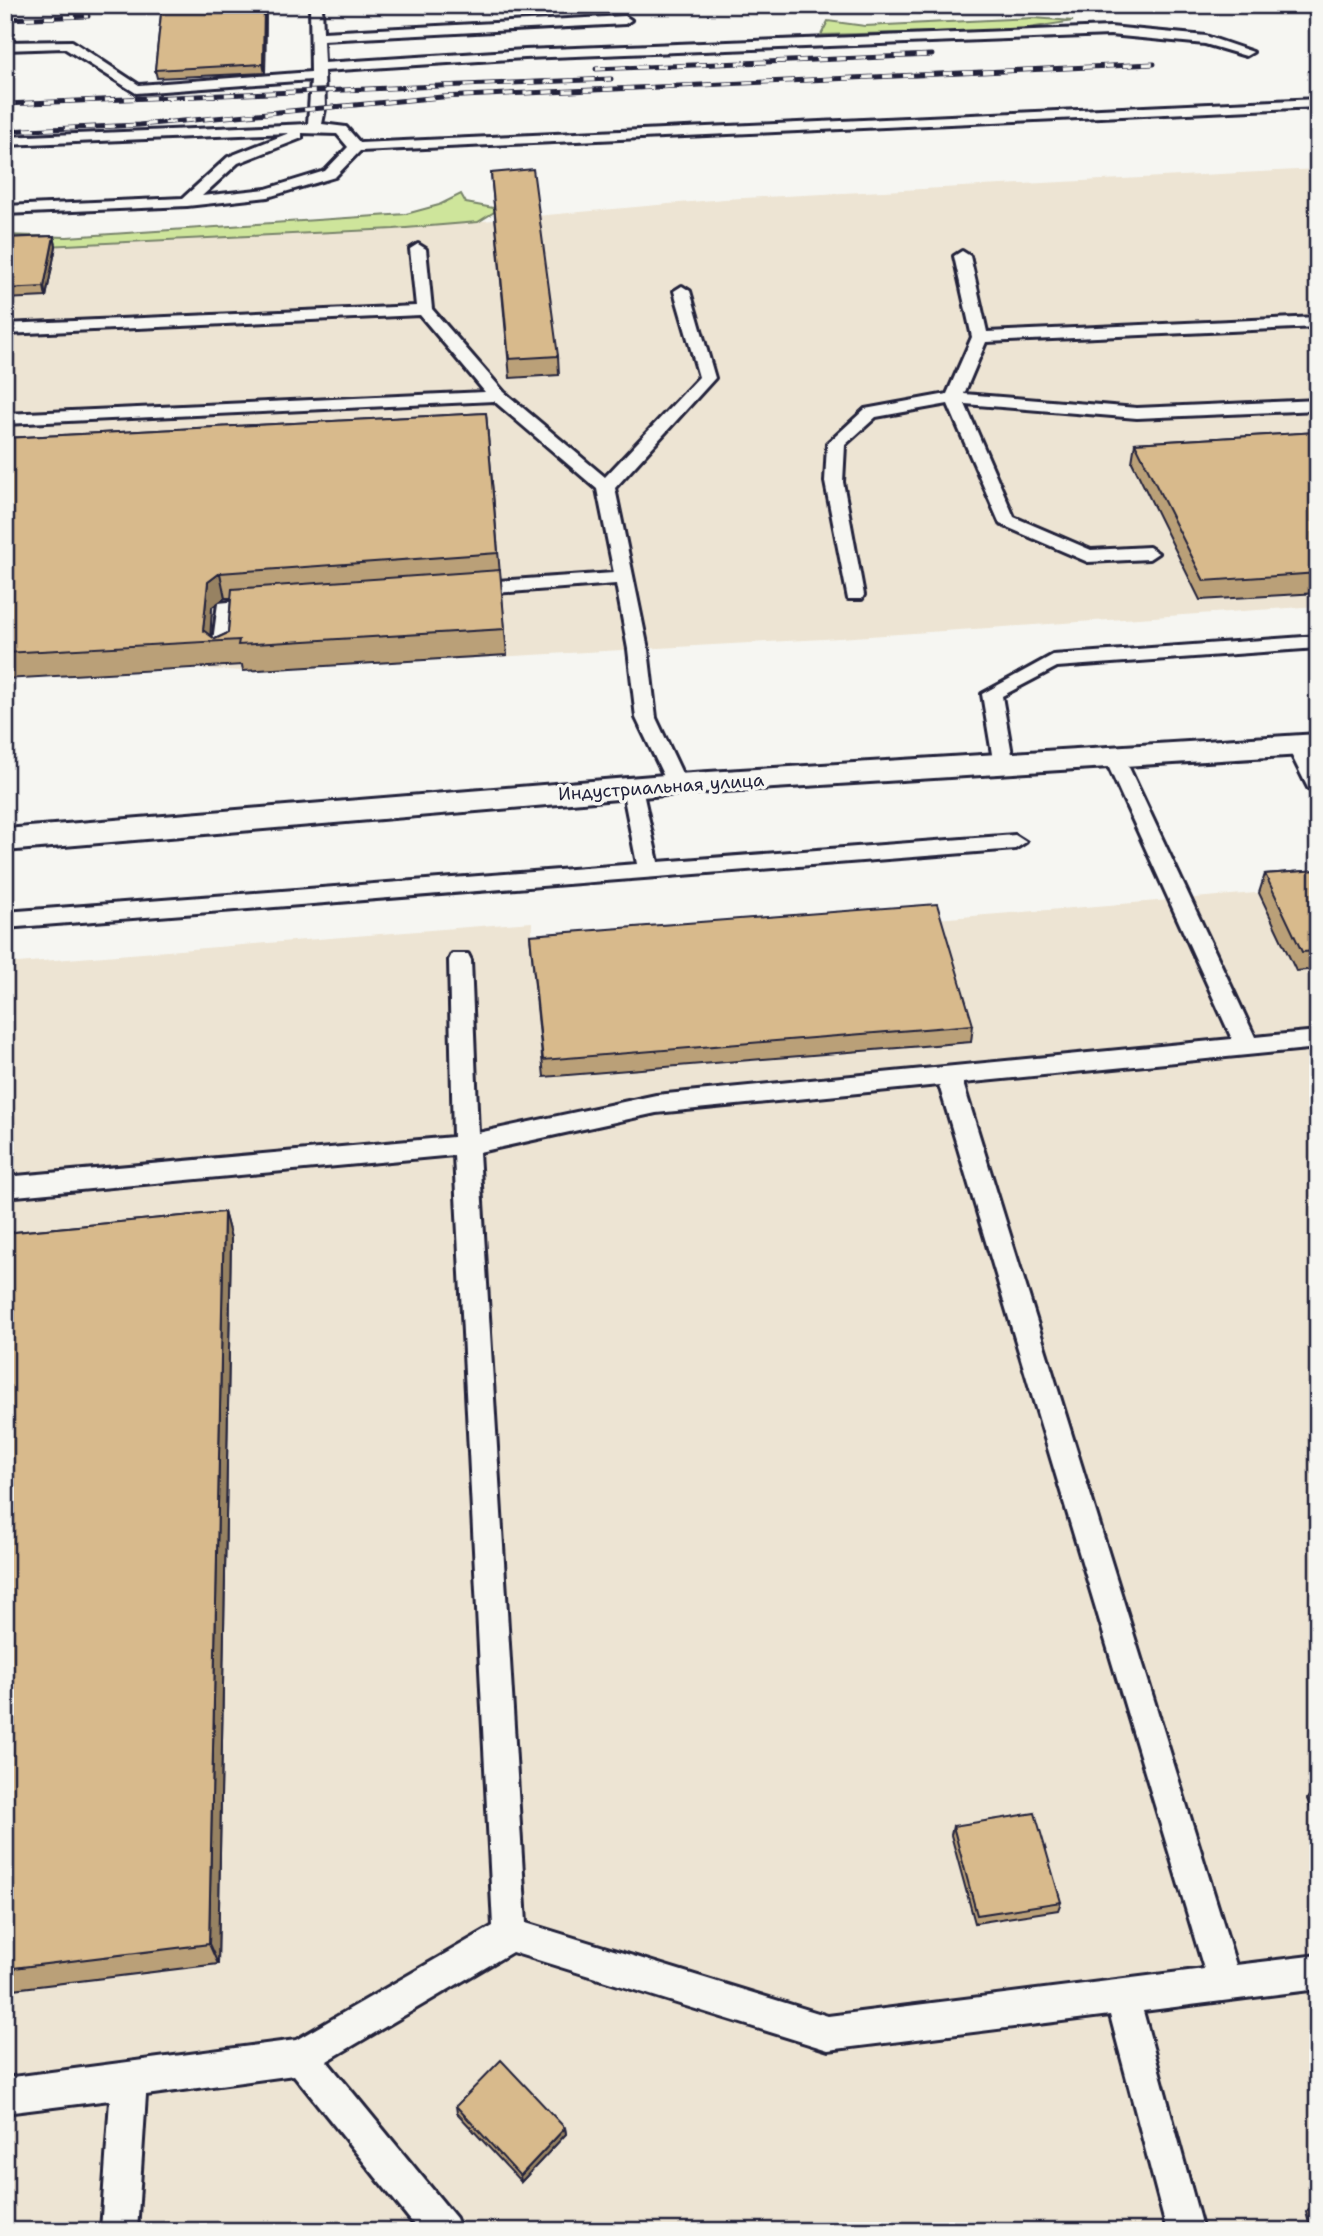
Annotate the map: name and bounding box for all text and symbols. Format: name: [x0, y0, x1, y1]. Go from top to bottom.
street label: Индустриальная улица: [557, 768, 765, 806]

